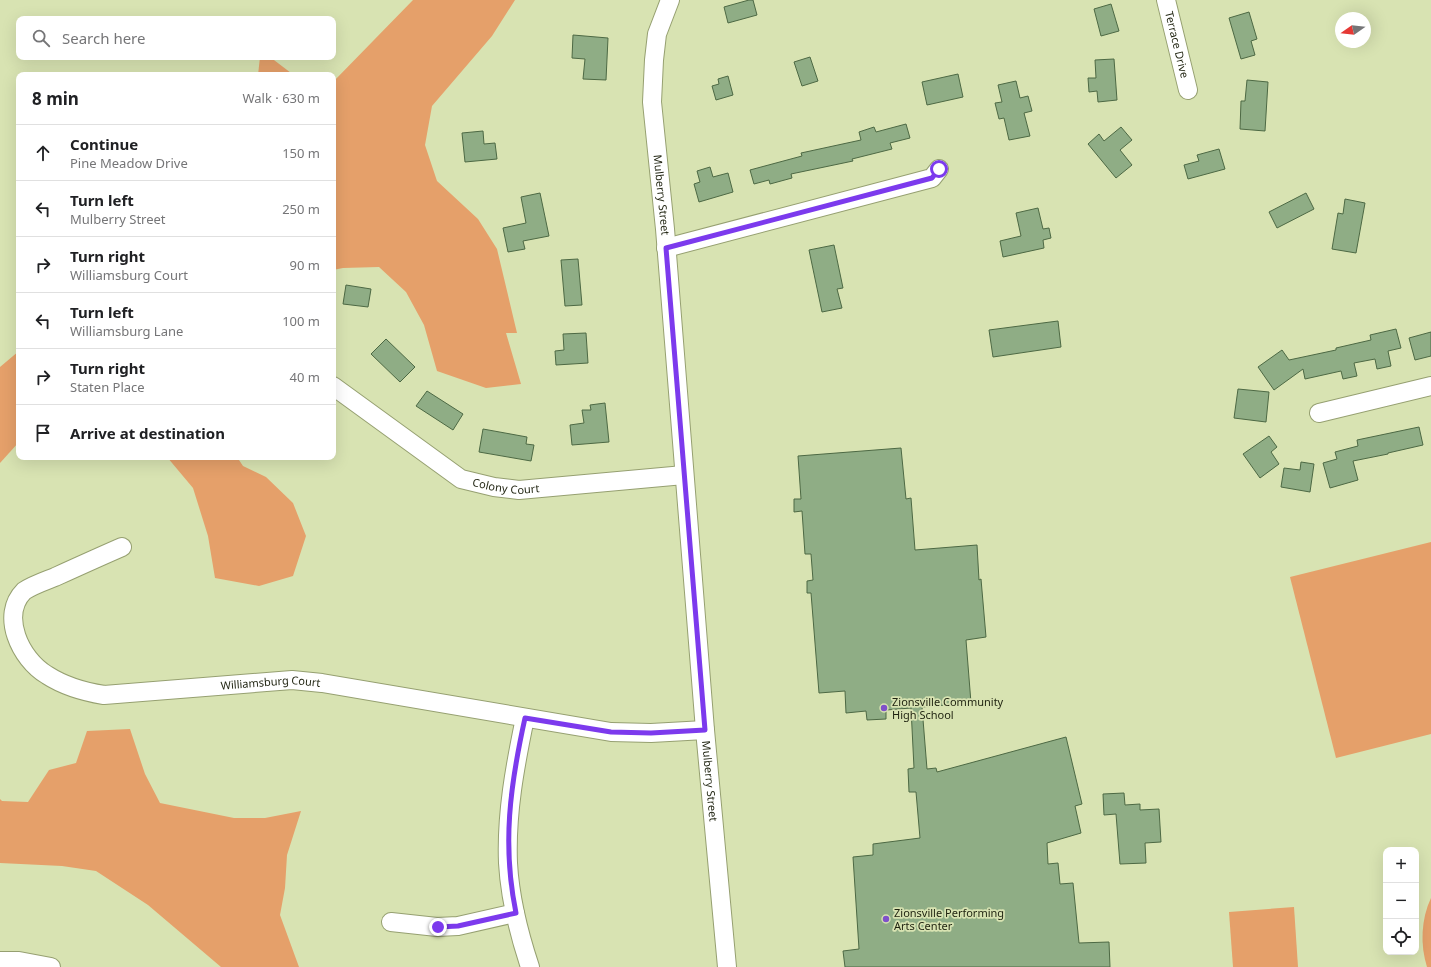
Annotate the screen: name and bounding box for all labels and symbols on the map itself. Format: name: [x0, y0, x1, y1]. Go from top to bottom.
street label: Terrace Drive: [1162, 10, 1193, 79]
north arrow: [1335, 12, 1371, 48]
street label: Mulberry Street: [650, 154, 673, 236]
route start: [930, 160, 948, 178]
street label: Colony Court: [471, 474, 540, 497]
street label: Williamsburg Court: [220, 672, 321, 693]
place label: Zionsville Community High School: [892, 694, 1004, 722]
marker: Zionsville Community High School: [879, 703, 889, 713]
street label: Mulberry Street: [699, 740, 721, 822]
place label: Zionsville Performing Arts Center: [894, 905, 1004, 933]
marker: Zionsville Performing Arts Center: [881, 914, 891, 924]
route end: [429, 918, 447, 936]

